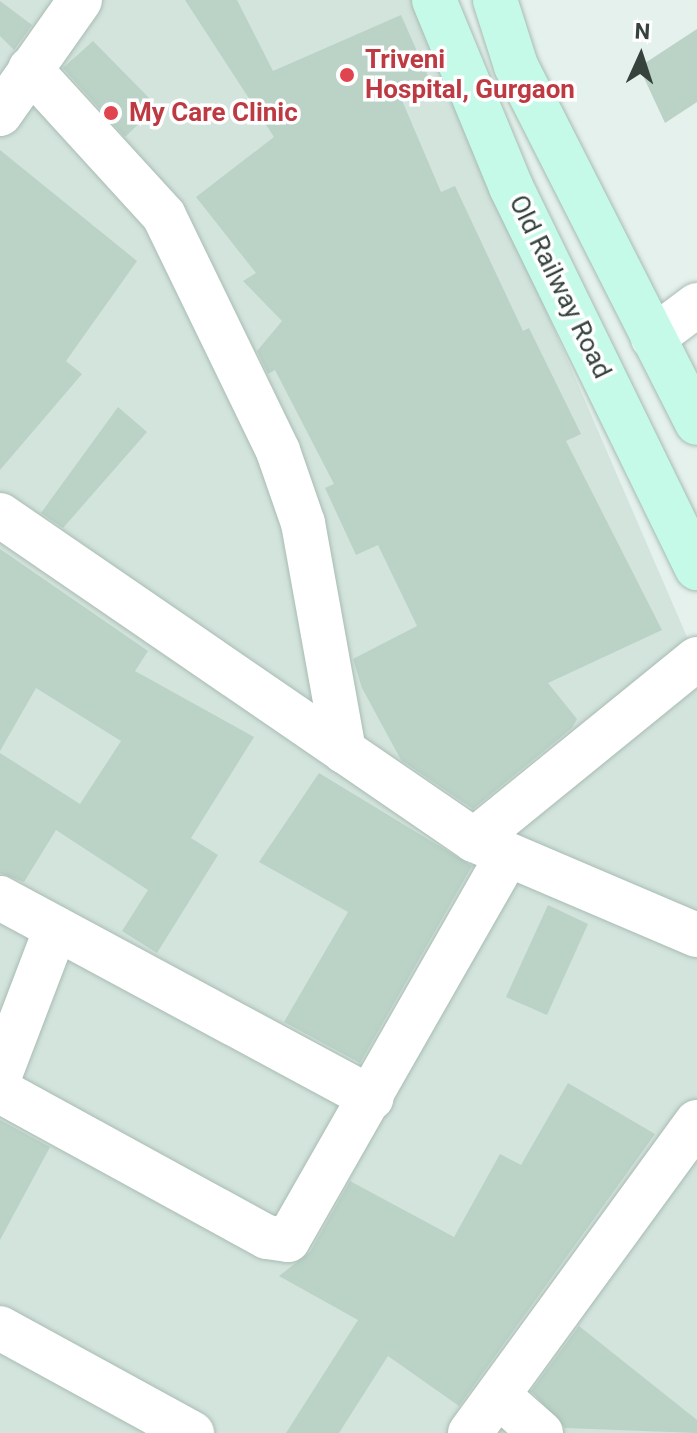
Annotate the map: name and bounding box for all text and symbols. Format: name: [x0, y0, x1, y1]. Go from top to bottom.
north arrow: [601, 16, 681, 96]
text: N: [634, 19, 651, 44]
place label: Triveni Hospital, Gurgaon: [365, 44, 575, 106]
marker: Triveni Hospital, Gurgaon: [336, 64, 358, 86]
place label: My Care Clinic: [129, 97, 298, 129]
marker: My Care Clinic: [100, 102, 122, 124]
street label: Old Railway Road: [502, 190, 618, 384]

